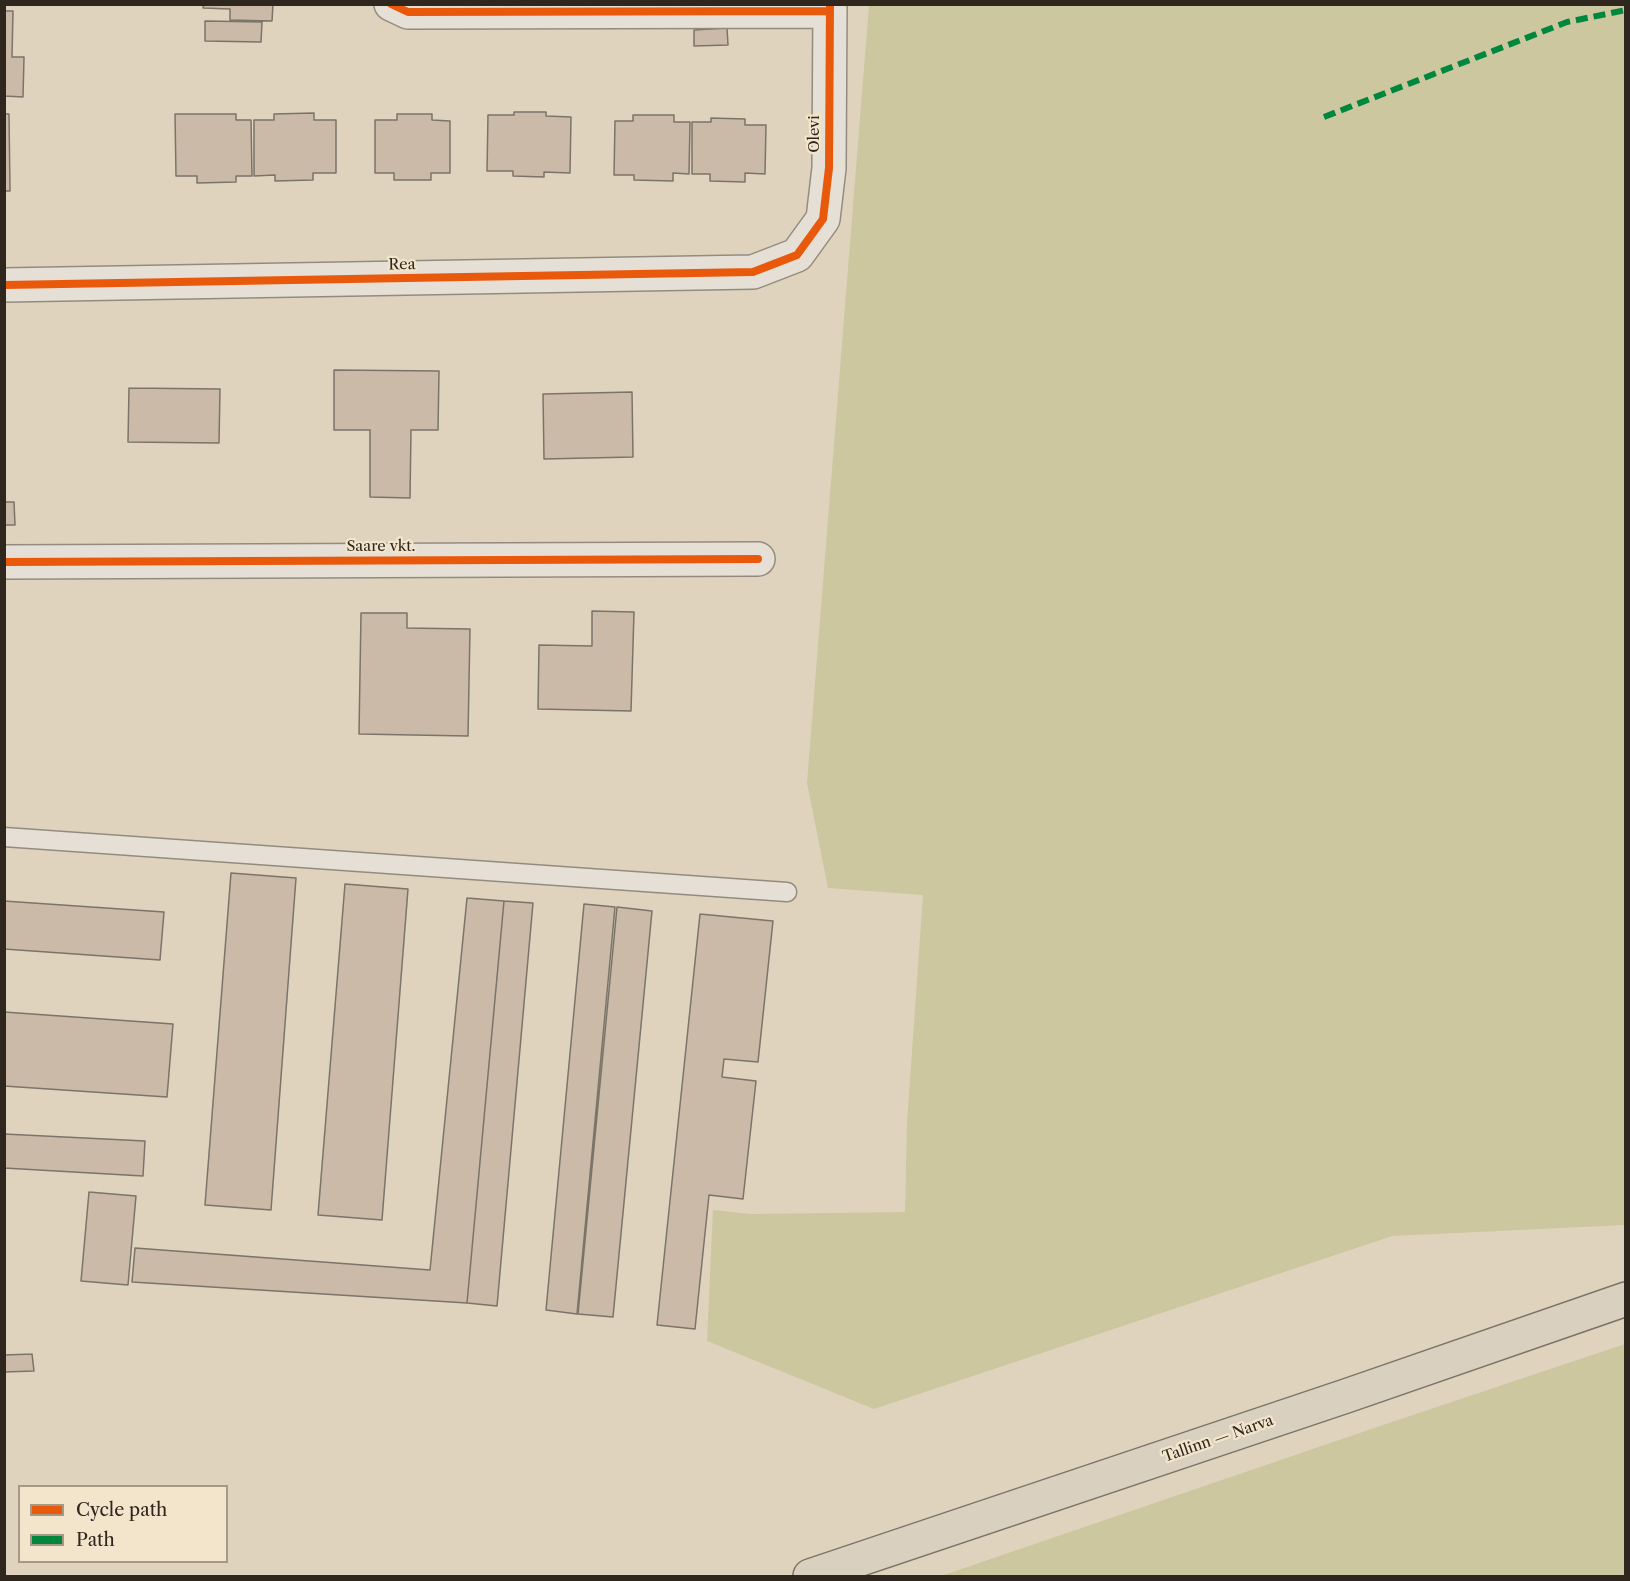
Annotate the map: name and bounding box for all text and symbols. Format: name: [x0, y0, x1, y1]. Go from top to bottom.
street label: Olevi: [806, 115, 824, 153]
street label: Rea: [388, 256, 416, 274]
street label: Saare vkt.: [346, 538, 416, 556]
street label: Tallinn — Narva: [1160, 1412, 1276, 1466]
legend: [18, 1485, 228, 1563]
text: Cycle path: [76, 1499, 167, 1521]
text: Path: [76, 1529, 115, 1551]

